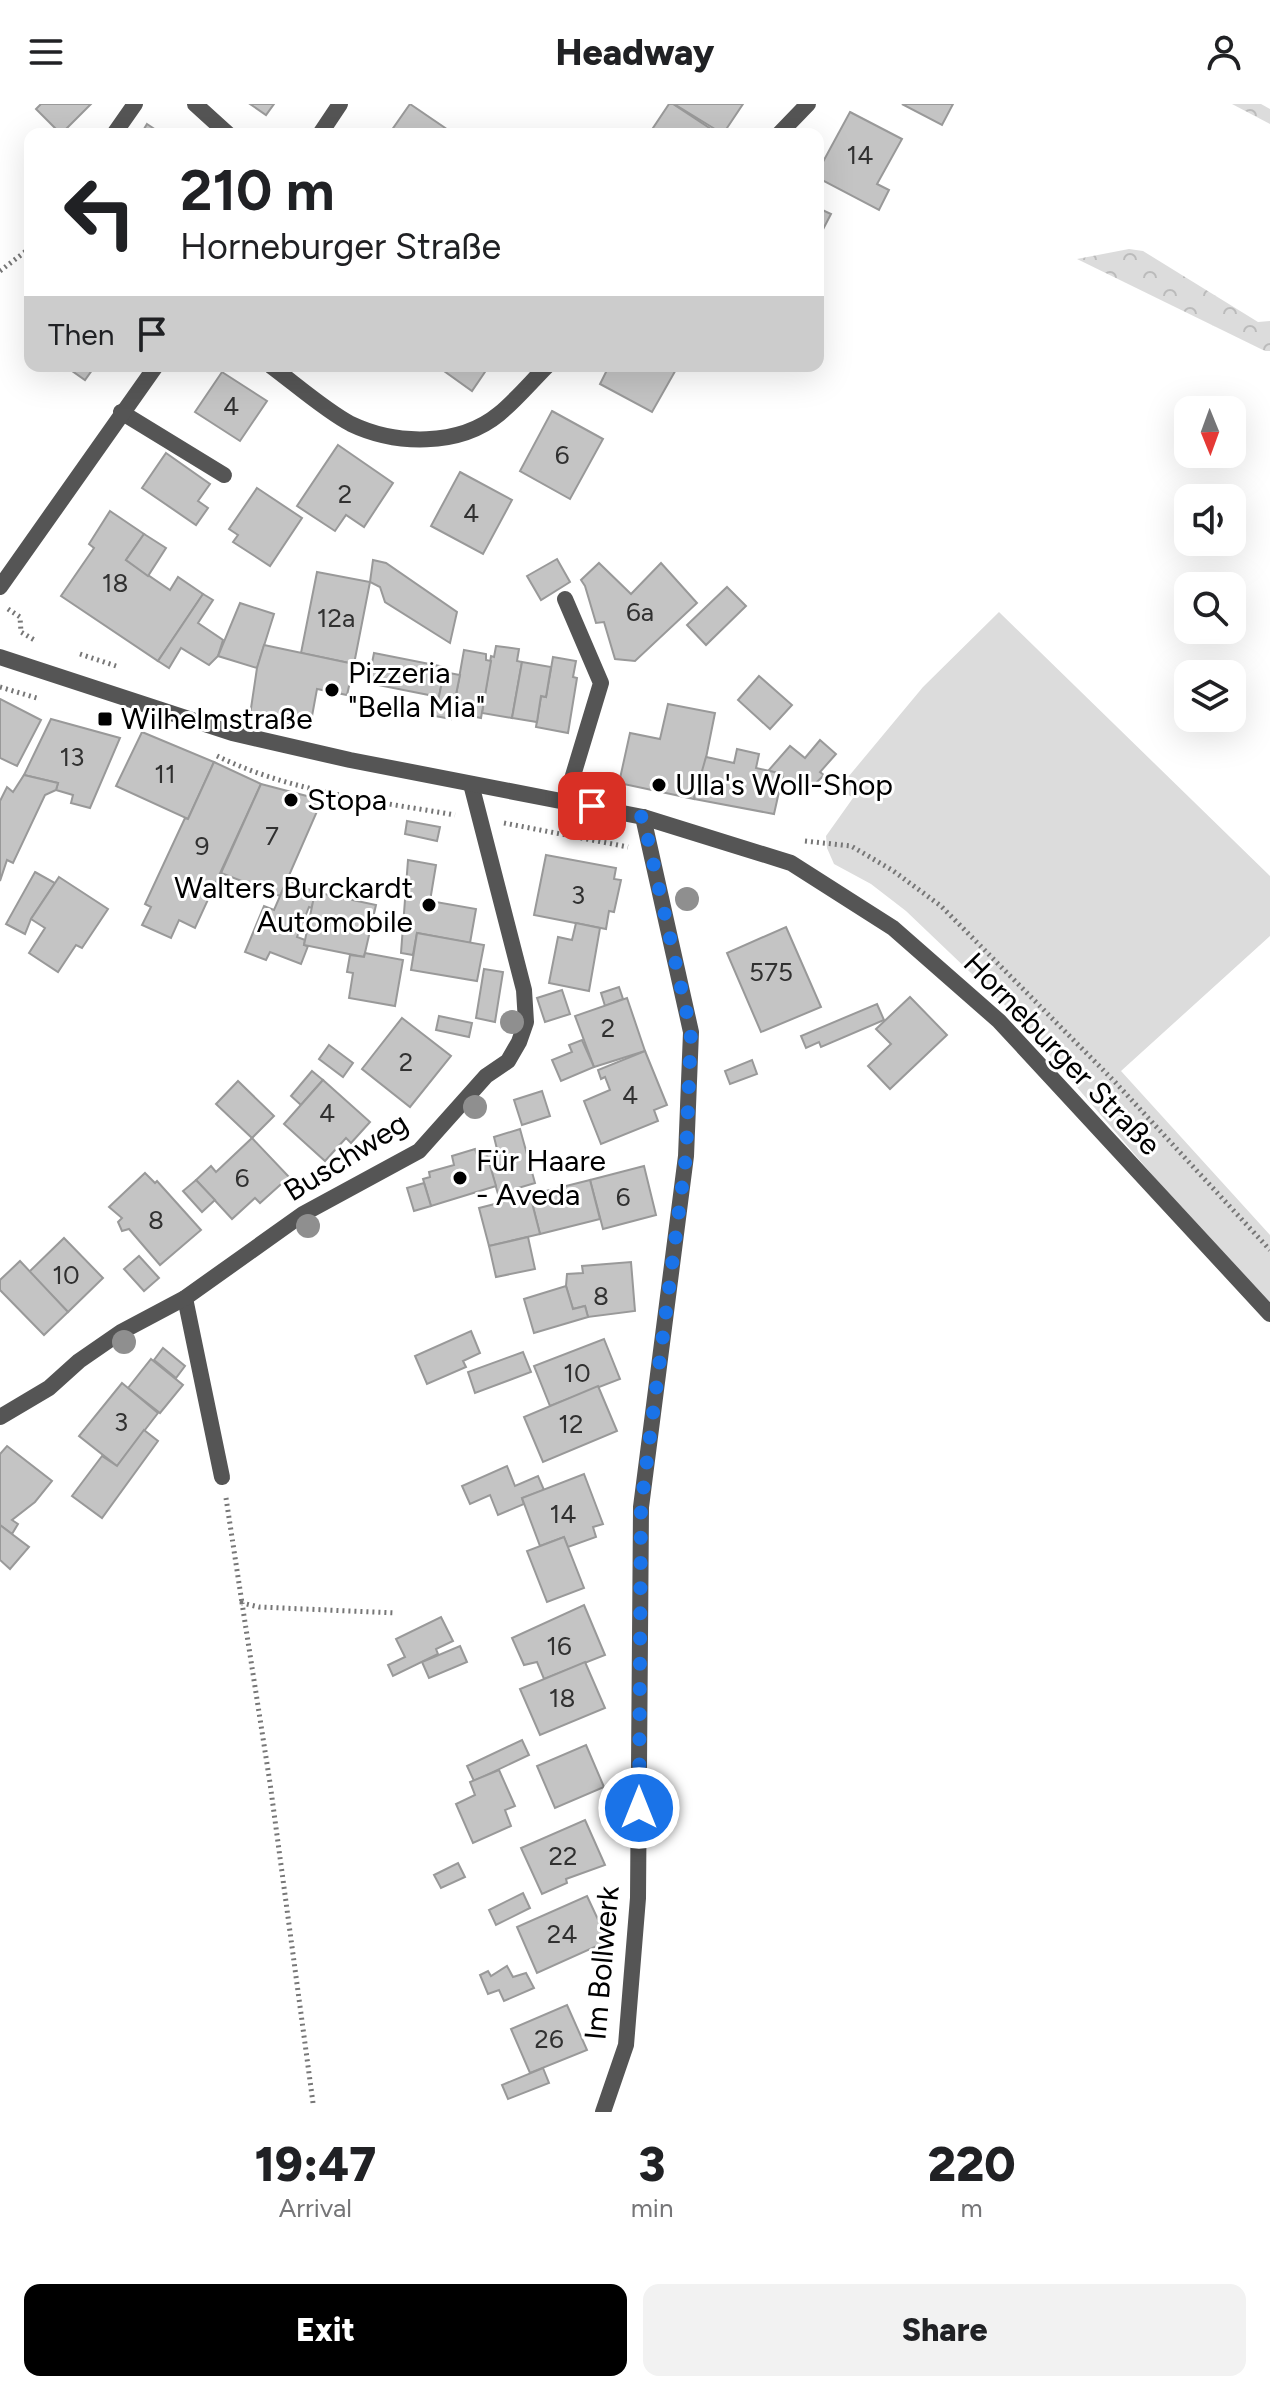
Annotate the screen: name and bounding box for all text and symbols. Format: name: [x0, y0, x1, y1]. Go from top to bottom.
icon: menu: [24, 30, 68, 74]
icon: person: [1202, 30, 1246, 74]
text: Headway: [556, 31, 714, 74]
house number: 14: [847, 139, 873, 171]
text: 210 m: [180, 157, 335, 224]
icon: left: [48, 160, 152, 264]
text: Horneburger Straße: [180, 225, 501, 268]
icon: arrive: [130, 312, 174, 356]
text: Then: [48, 316, 114, 353]
house number: 4: [223, 390, 239, 422]
north arrow: [1174, 396, 1246, 468]
map controls: [1174, 396, 1246, 732]
house number: 6: [555, 439, 569, 471]
house number: 2: [338, 478, 352, 510]
button: sound: [1174, 484, 1246, 556]
house number: 4: [463, 497, 479, 529]
house number: 18: [102, 567, 128, 599]
button: search: [1174, 572, 1246, 644]
house number: 6a: [626, 596, 654, 628]
house number: 12a: [317, 602, 355, 634]
place label: Pizzeria "Bella Mia": [348, 654, 485, 725]
button: layers: [1174, 660, 1246, 732]
marker: Pizzeria "Bella Mia": [323, 681, 341, 699]
place label: Wilhelmstraße: [121, 700, 313, 737]
marker: Wilhelmstraße: [96, 710, 114, 728]
house number: 13: [60, 741, 84, 773]
house number: 11: [154, 758, 176, 790]
place label: Ulla's Woll-Shop: [675, 766, 893, 803]
pin: [558, 772, 626, 840]
marker: Ulla's Woll-Shop: [650, 776, 668, 794]
place label: Stopa: [307, 781, 387, 818]
icon: arrive: [570, 784, 614, 828]
marker: Stopa: [282, 791, 300, 809]
house number: 7: [265, 820, 279, 852]
house number: 9: [195, 830, 209, 862]
place label: Walters Burckardt Automobile: [174, 869, 413, 940]
house number: 3: [571, 879, 585, 911]
marker: Walters Burckardt Automobile: [420, 896, 438, 914]
street label: Horneburger Straße: [956, 945, 1169, 1163]
house number: 575: [749, 956, 793, 988]
house number: 2: [601, 1012, 615, 1044]
house number: 2: [399, 1046, 413, 1078]
house number: 4: [622, 1079, 638, 1111]
house number: 4: [319, 1097, 335, 1129]
street label: Buschweg: [277, 1104, 414, 1209]
place label: Für Haare - Aveda: [476, 1142, 606, 1213]
house number: 6: [235, 1162, 249, 1194]
marker: Für Haare - Aveda: [451, 1169, 469, 1187]
house number: 6: [616, 1181, 630, 1213]
house number: 8: [148, 1204, 164, 1236]
house number: 10: [52, 1259, 80, 1291]
house number: 8: [593, 1280, 609, 1312]
house number: 10: [563, 1357, 591, 1389]
house number: 3: [114, 1406, 128, 1438]
house number: 12: [558, 1408, 584, 1440]
house number: 14: [550, 1498, 576, 1530]
house number: 16: [546, 1630, 572, 1662]
house number: 18: [549, 1682, 575, 1714]
position arrow: [597, 1766, 681, 1850]
house number: 22: [548, 1840, 578, 1872]
street label: Im Bollwerk: [576, 1884, 627, 2041]
house number: 24: [547, 1918, 577, 1950]
house number: 26: [534, 2023, 564, 2055]
text: 19:47: [254, 2135, 376, 2193]
text: 3: [639, 2135, 666, 2193]
text: 220: [928, 2135, 1016, 2193]
text: Arrival: [279, 2192, 352, 2224]
text: min: [631, 2192, 673, 2224]
text: m: [961, 2192, 983, 2224]
button: Exit: [24, 2284, 627, 2376]
button: Share: [643, 2284, 1246, 2376]

